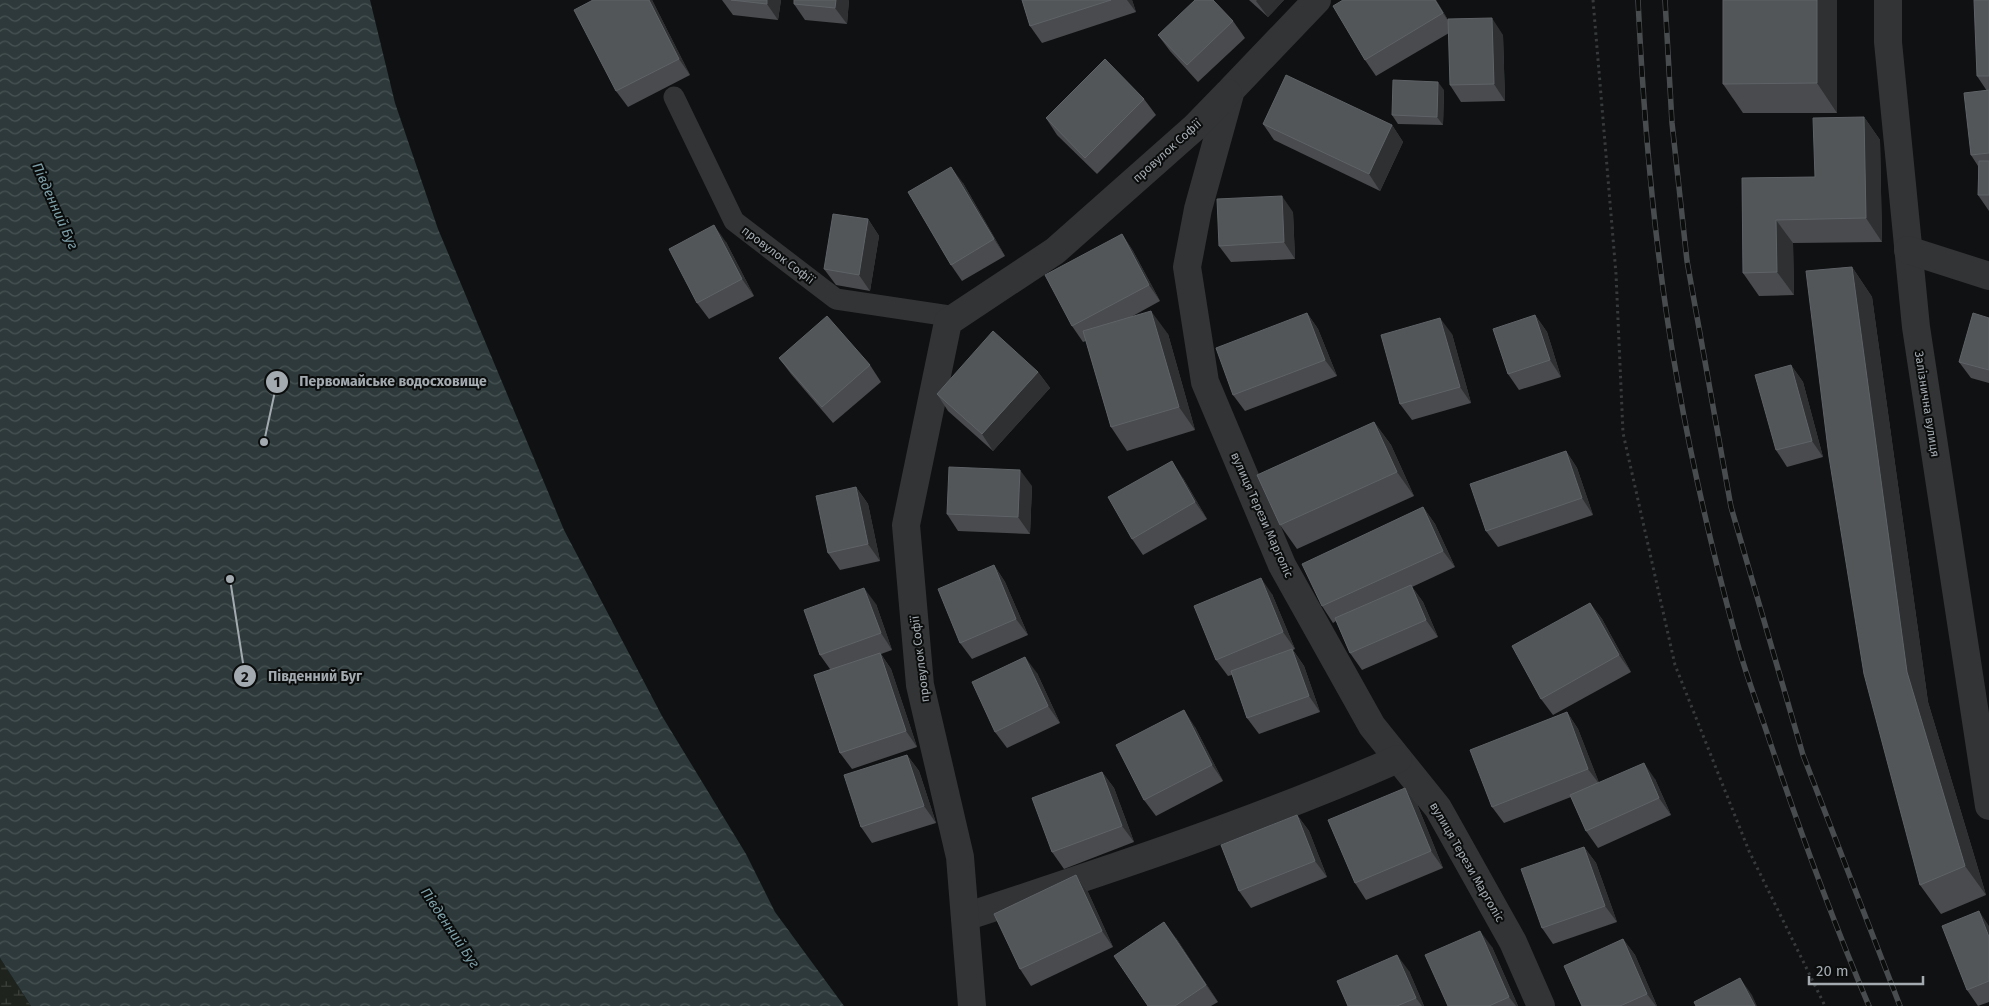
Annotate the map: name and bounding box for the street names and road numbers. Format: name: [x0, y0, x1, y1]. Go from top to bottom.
street label: провулок Софії: [1130, 116, 1205, 185]
street label: провулок Софії: [739, 223, 817, 287]
street label: Залізнична вулиця: [1912, 350, 1942, 458]
street label: вулиця Терези Марголіс: [1228, 450, 1296, 580]
street label: провулок Софії: [908, 614, 932, 703]
street label: вулиця Терези Марголіс: [1427, 800, 1507, 925]

